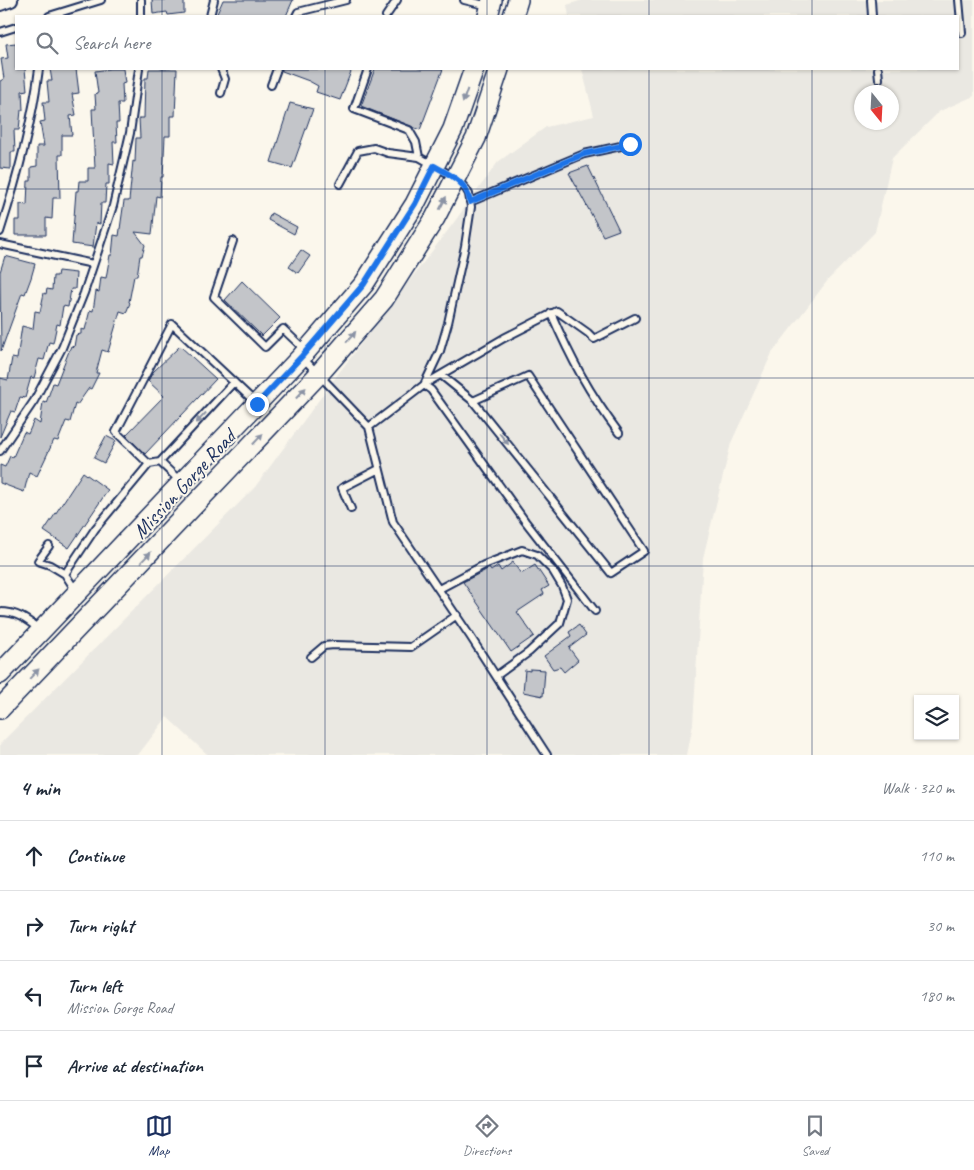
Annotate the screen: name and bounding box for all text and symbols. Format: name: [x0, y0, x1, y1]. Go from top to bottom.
search box: [15, 15, 959, 70]
icon: search: [33, 29, 61, 57]
text: Search here: [73, 31, 150, 55]
north arrow: [854, 85, 899, 130]
one-way arrow: [460, 89, 468, 104]
route start: [619, 133, 642, 156]
one-way arrow: [439, 196, 447, 210]
one-way arrow: [345, 331, 357, 343]
one-way arrow: [295, 387, 307, 399]
route end: [246, 393, 269, 416]
one-way arrow: [195, 412, 207, 424]
street label: Mission Gorge Road: [127, 422, 243, 544]
one-way arrow: [498, 432, 509, 445]
one-way arrow: [252, 433, 264, 445]
one-way arrow: [140, 551, 152, 563]
one-way arrow: [28, 668, 40, 680]
map controls: [914, 695, 959, 740]
button: layers: [914, 695, 959, 740]
text: 4 min: [20, 775, 60, 801]
text: Walk · 320 m: [882, 778, 954, 798]
icon: ahead: [20, 842, 48, 870]
text: Continue: [67, 844, 124, 868]
text: 110 m: [920, 846, 954, 866]
icon: right: [20, 912, 48, 940]
text: Turn right: [67, 914, 134, 938]
text: 30 m: [927, 916, 954, 936]
text: Turn left: [67, 974, 122, 998]
icon: left: [20, 982, 48, 1010]
text: 180 m: [920, 986, 954, 1006]
text: Mission Gorge Road: [67, 998, 173, 1018]
icon: arrive: [20, 1052, 48, 1080]
text: Arrive at destination: [67, 1054, 203, 1078]
tab: Map: [145, 1112, 173, 1159]
tab: Directions: [463, 1112, 511, 1159]
tab: Saved: [801, 1112, 829, 1159]

